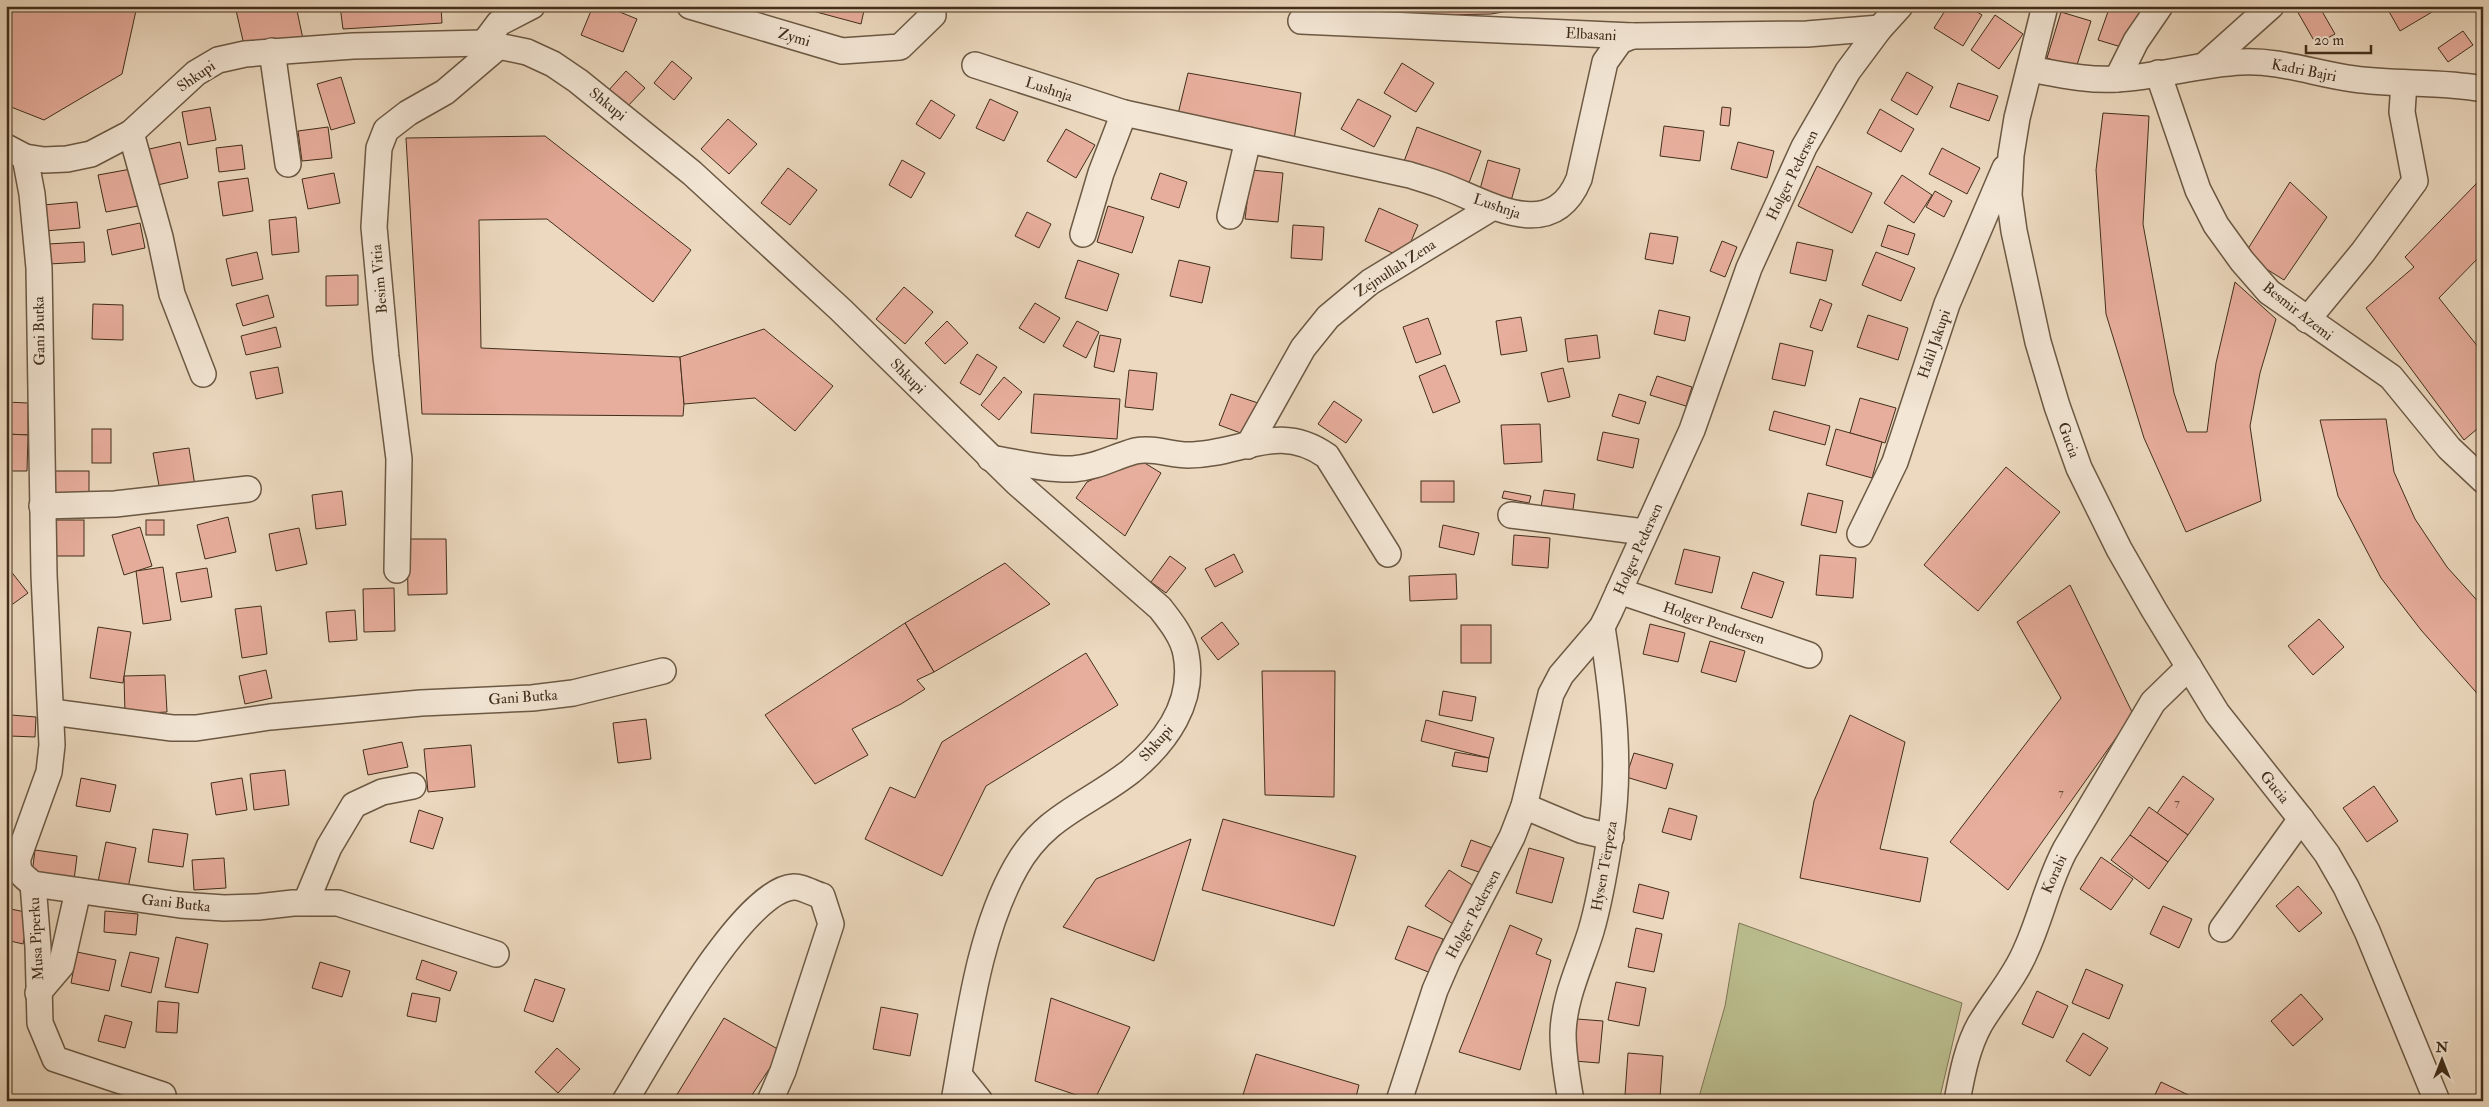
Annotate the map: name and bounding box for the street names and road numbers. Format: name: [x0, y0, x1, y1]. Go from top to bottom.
street label: Zymi: [775, 24, 812, 51]
street label: Elbasani: [1565, 24, 1617, 45]
street label: Kadri Bajri: [2270, 55, 2338, 86]
street label: Shkupi: [173, 56, 220, 97]
street label: Lushnja: [1023, 73, 1076, 106]
street label: Shkupi: [585, 84, 630, 126]
street label: Holger Pedersen: [1762, 127, 1823, 224]
street label: Lushnja: [1471, 190, 1524, 224]
street label: Zejnullah Zena: [1351, 235, 1440, 302]
street label: Besim Vitia: [367, 243, 392, 314]
street label: Besmir Azemi: [2259, 278, 2337, 345]
street label: Gani Butka: [29, 295, 50, 366]
street label: Halil Jakupi: [1914, 307, 1956, 381]
street label: Shkupi: [885, 355, 929, 399]
street label: Gucia: [2053, 420, 2084, 461]
street label: Holger Pedersen: [1610, 500, 1667, 598]
street label: Holger Pendersen: [1660, 598, 1768, 649]
street label: Gani Butka: [488, 686, 559, 709]
street label: Shkupi: [1135, 721, 1178, 766]
street label: Gucia: [2256, 767, 2294, 808]
street label: Hysen Tërpeza: [1587, 819, 1623, 913]
street label: Korabi: [2038, 852, 2071, 897]
street label: Holger Pedersen: [1442, 866, 1505, 962]
street label: Gani Butka: [141, 890, 212, 917]
street label: Musa Piperku: [25, 897, 49, 981]

